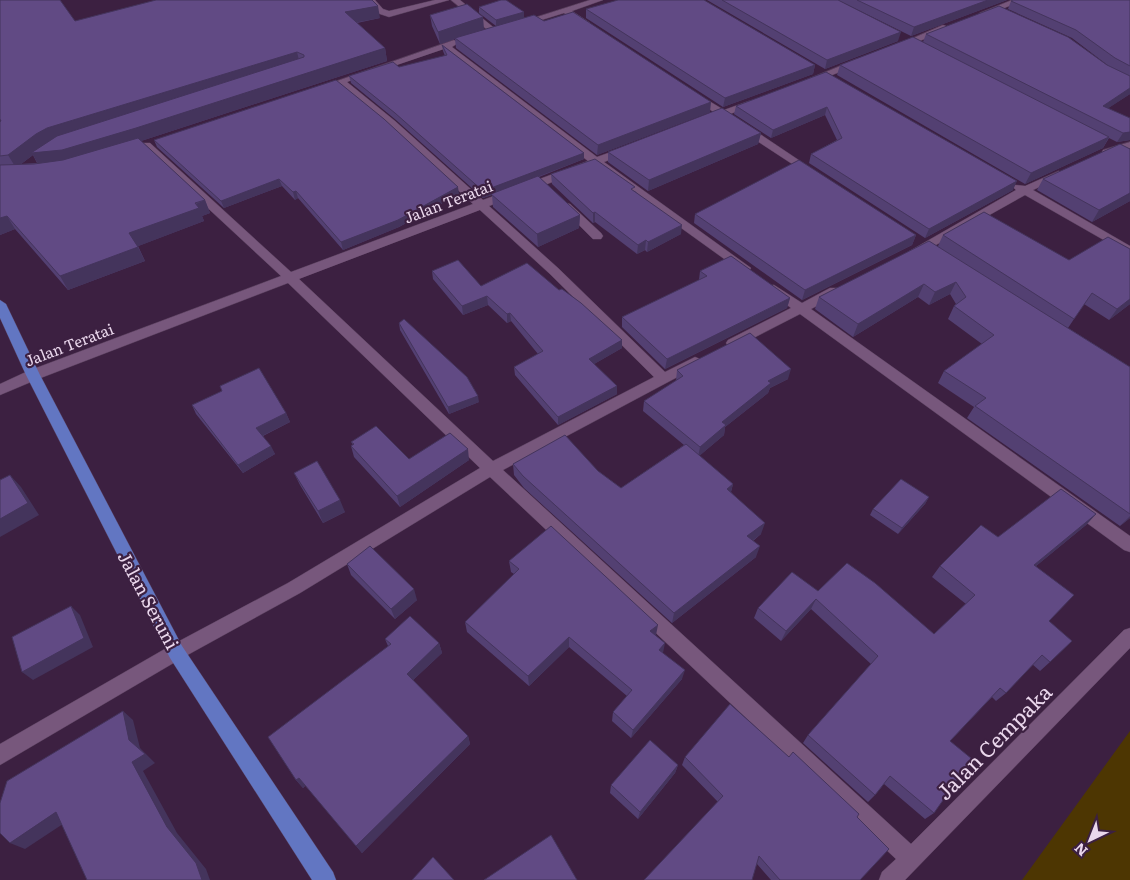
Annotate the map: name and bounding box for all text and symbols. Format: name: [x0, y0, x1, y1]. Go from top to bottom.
street label: Jalan Teratai: [400, 174, 496, 228]
street label: Jalan Teratai: [21, 317, 117, 371]
street label: Jalan Seruni: [112, 546, 186, 654]
street label: Jalan Cempaka: [928, 676, 1058, 806]
north arrow: [1065, 815, 1115, 865]
text: N: [1069, 839, 1092, 862]

